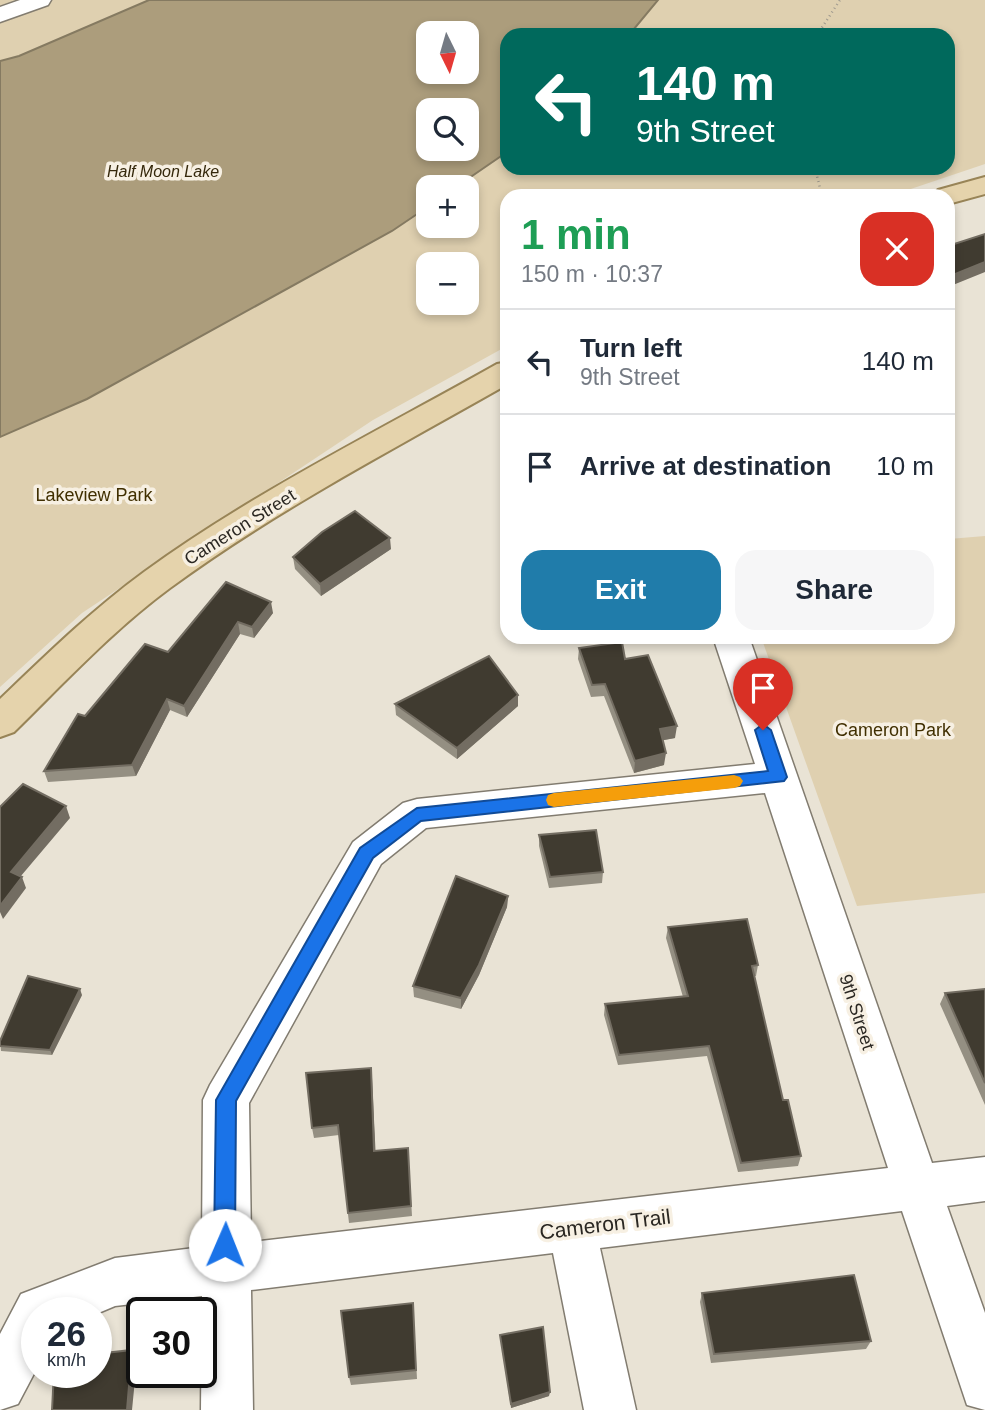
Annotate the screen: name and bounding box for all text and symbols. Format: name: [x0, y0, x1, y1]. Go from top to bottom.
north arrow: [416, 21, 480, 84]
map controls: [416, 21, 479, 315]
icon: left: [521, 56, 612, 147]
text: 140 m: [636, 56, 775, 110]
button: search: [416, 98, 479, 161]
text: 9th Street: [636, 113, 775, 149]
water label: Half Moon Lake: [107, 163, 219, 180]
button: +: [416, 175, 479, 238]
text: 1 min: [521, 211, 631, 258]
button: close: [860, 212, 934, 286]
button: −: [416, 252, 479, 315]
text: 150 m · 10:37: [521, 261, 663, 287]
text: Turn left: [580, 333, 682, 363]
icon: left: [521, 343, 559, 381]
text: 140 m: [862, 346, 934, 376]
text: 9th Street: [580, 364, 680, 390]
icon: arrive: [521, 448, 559, 486]
text: Arrive at destination: [580, 451, 831, 481]
text: 10 m: [876, 451, 934, 481]
park label: Lakeview Park: [35, 485, 154, 505]
street label: Cameron Street: [181, 485, 299, 569]
button: Exit: [521, 550, 721, 630]
button: Share: [735, 550, 934, 630]
pin: [733, 658, 793, 730]
icon: arrive: [744, 669, 782, 707]
park label: Cameron Park: [835, 720, 952, 740]
street label: 9th Street: [835, 972, 879, 1052]
street label: Cameron Trail: [538, 1205, 672, 1243]
position arrow: [188, 1208, 262, 1282]
speed limit sign: 30: [126, 1297, 217, 1388]
text: 26: [47, 1314, 86, 1353]
text: km/h: [47, 1350, 86, 1370]

